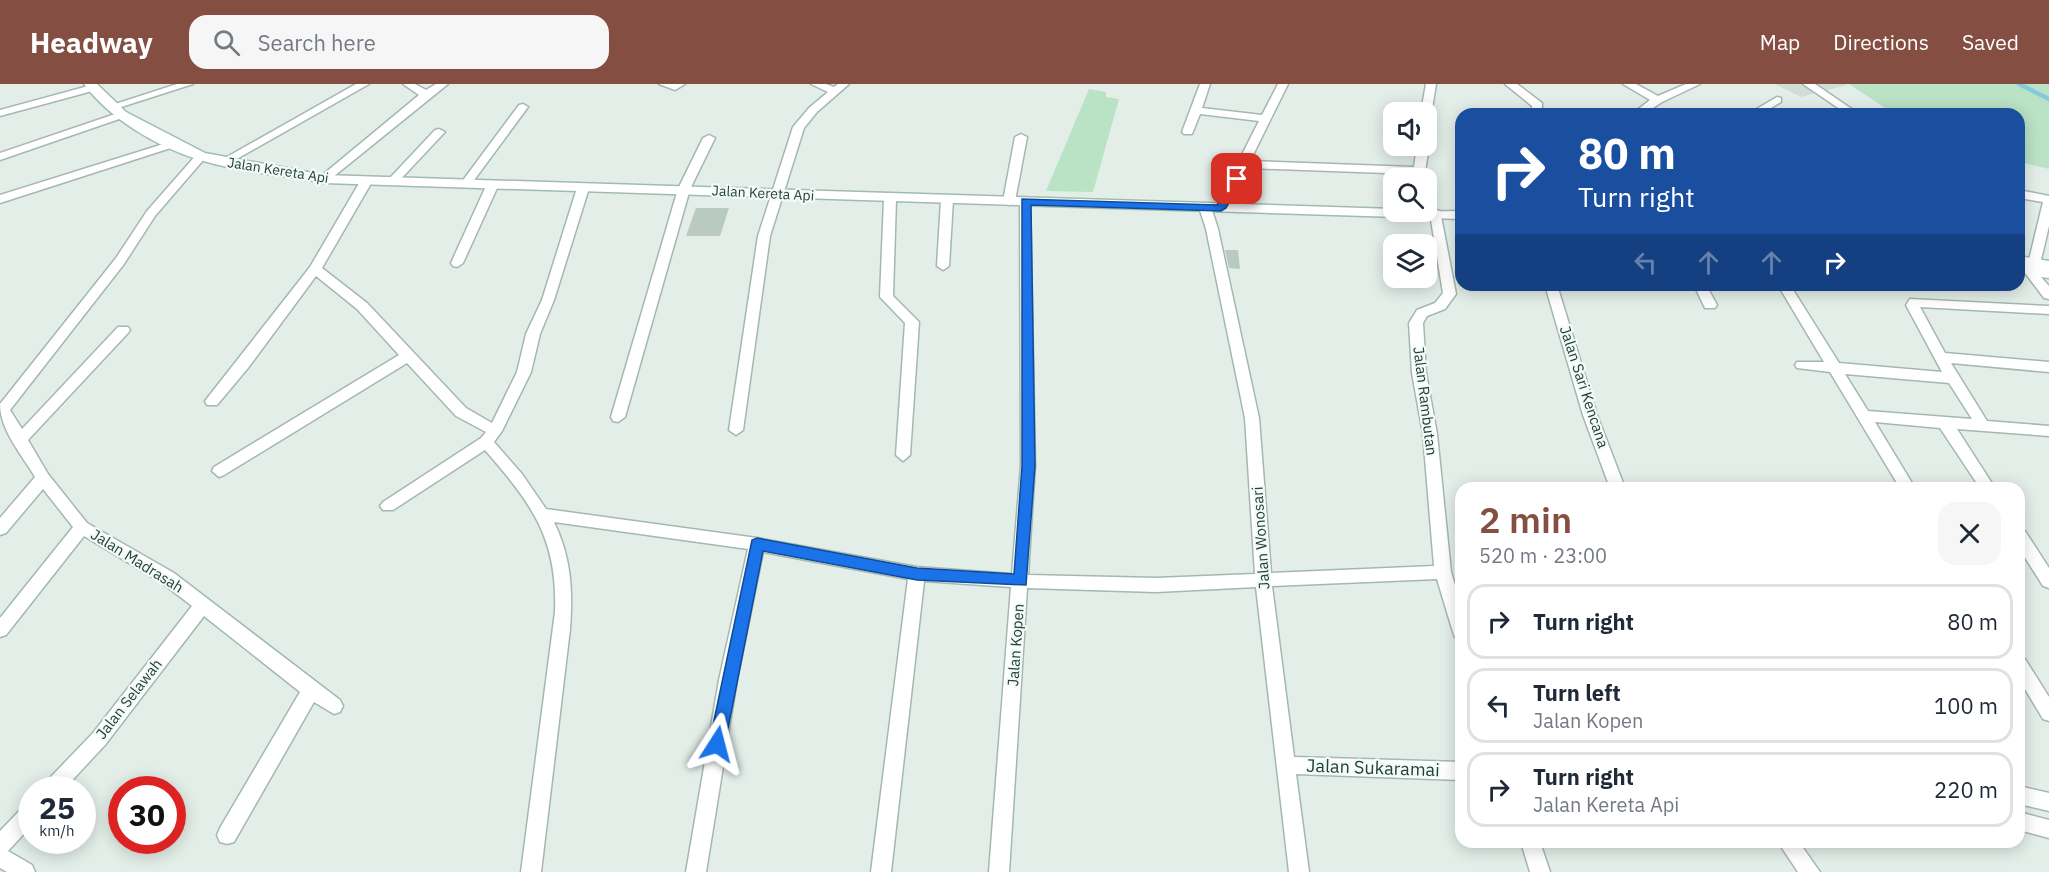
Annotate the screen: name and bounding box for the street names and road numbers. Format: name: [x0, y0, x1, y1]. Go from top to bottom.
street label: Jalan Kereta Api: [226, 153, 330, 187]
street label: Jalan Kereta Api: [711, 181, 815, 205]
street label: Jalan Sari Kencana: [1556, 323, 1613, 450]
street label: Jalan Rambutan: [1409, 345, 1442, 456]
street label: Jalan Wonosari: [1247, 486, 1274, 590]
street label: Jalan Madrasah: [87, 524, 187, 597]
street label: Jalan Kopen: [1003, 603, 1028, 687]
street label: Jalan Selawah: [91, 655, 166, 743]
street label: Jalan Sukaramai: [1306, 754, 1440, 781]

